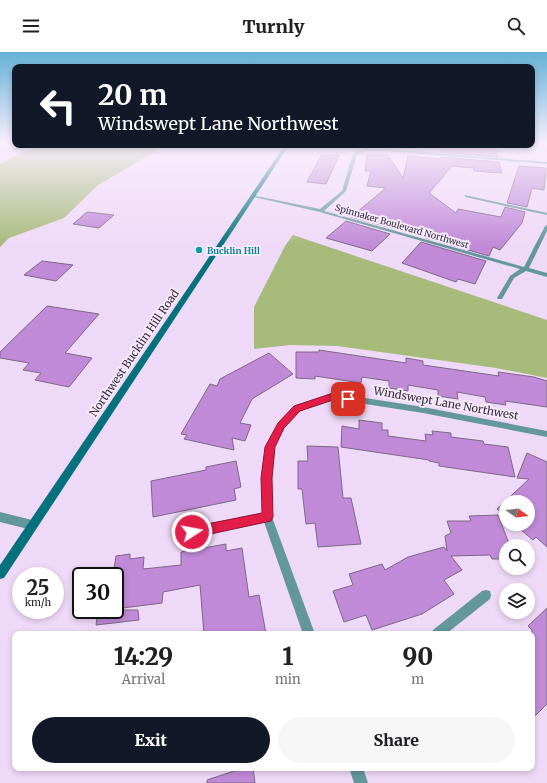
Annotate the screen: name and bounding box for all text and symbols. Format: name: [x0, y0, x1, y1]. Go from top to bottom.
icon: menu: [20, 15, 42, 37]
text: Turnly: [243, 15, 304, 38]
icon: search: [505, 15, 527, 37]
text: 20 m: [98, 77, 167, 113]
icon: left: [32, 80, 84, 132]
text: Windswept Lane Northwest: [98, 112, 338, 135]
street label: Spinnaker Boulevard Northwest: [334, 202, 470, 250]
marker: Bucklin Hill: [194, 245, 204, 255]
place label: Bucklin Hill: [207, 245, 260, 256]
street label: Northwest Bucklin Hill Road: [86, 286, 182, 419]
pin: [331, 382, 365, 416]
street label: Windswept Lane Northwest: [371, 383, 520, 423]
icon: arrive: [337, 388, 359, 410]
north arrow: [499, 495, 535, 531]
map controls: [499, 495, 535, 619]
position arrow: [171, 511, 213, 553]
button: search: [499, 539, 535, 575]
speed limit sign: 30: [72, 567, 124, 619]
text: 25: [27, 575, 49, 600]
button: layers: [499, 583, 535, 619]
text: km/h: [25, 596, 51, 609]
text: 14:29: [114, 641, 173, 672]
text: 1: [282, 641, 293, 672]
text: 90: [402, 641, 433, 672]
text: Arrival: [122, 671, 165, 688]
text: min: [275, 671, 301, 688]
text: m: [411, 671, 424, 688]
button: Exit: [32, 717, 270, 763]
button: Share: [278, 717, 515, 763]

